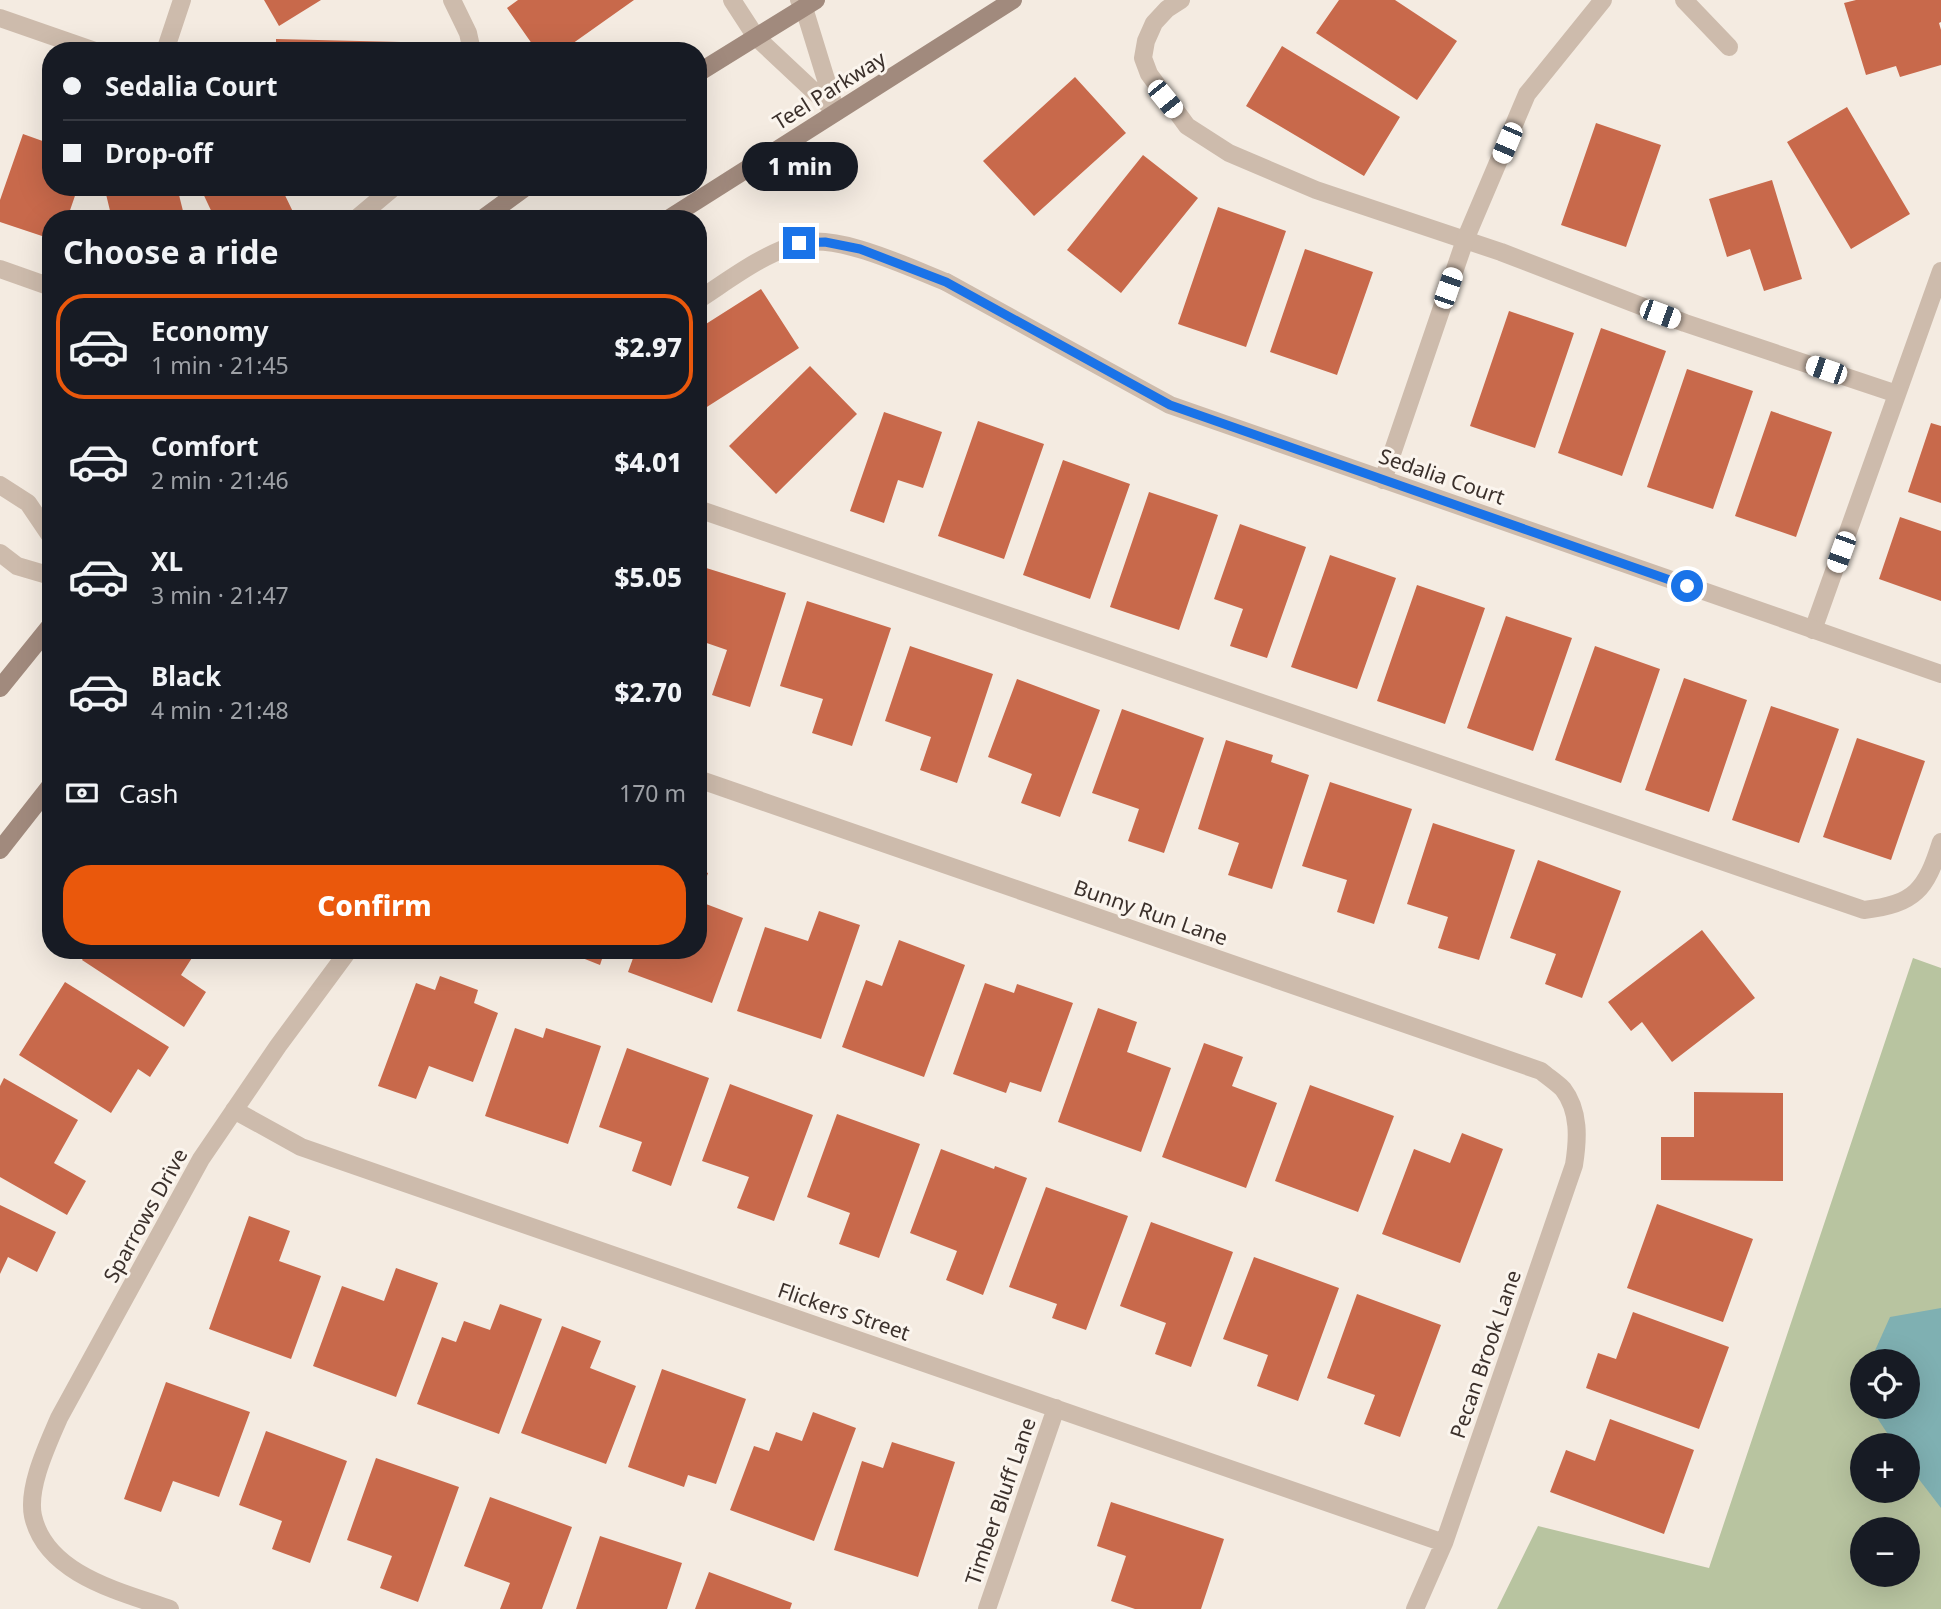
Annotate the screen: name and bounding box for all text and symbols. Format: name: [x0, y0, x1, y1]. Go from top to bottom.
street label: Teel Parkway: [767, 44, 891, 136]
text: Sedalia Court: [105, 68, 277, 104]
car: [1144, 76, 1187, 122]
car: [1490, 120, 1525, 166]
text: Drop-off: [105, 135, 212, 171]
callout: 1 min: [741, 142, 857, 190]
text: 1 min: [768, 150, 832, 182]
route end: [783, 227, 815, 259]
text: Choose a ride: [63, 230, 279, 273]
car: [1432, 265, 1465, 311]
car: [1637, 297, 1684, 331]
text: Economy: [151, 313, 269, 349]
icon: car: [67, 315, 130, 378]
text: $2.97: [615, 329, 682, 365]
text: 1 min · 21:45: [151, 349, 289, 381]
car: [1803, 353, 1850, 387]
text: Comfort: [151, 428, 259, 464]
icon: car: [67, 430, 130, 493]
street label: Sedalia Court: [1375, 441, 1509, 511]
text: $4.01: [615, 444, 682, 480]
text: 2 min · 21:46: [151, 464, 289, 496]
car: [1824, 529, 1859, 575]
text: XL: [151, 543, 183, 579]
icon: car: [67, 545, 130, 608]
text: $5.05: [615, 559, 682, 595]
route start: [1671, 570, 1703, 602]
text: 3 min · 21:47: [151, 579, 289, 611]
text: Black: [151, 658, 221, 694]
icon: car: [67, 660, 130, 723]
text: $2.70: [615, 674, 682, 710]
text: 4 min · 21:48: [151, 694, 289, 726]
icon: cash: [63, 774, 101, 812]
text: Cash: [119, 775, 179, 811]
text: 170 m: [619, 777, 686, 809]
button: Confirm: [63, 865, 686, 945]
street label: Bunny Run Lane: [1070, 873, 1232, 951]
street label: Sparrows Drive: [97, 1143, 193, 1287]
street label: Pecan Brook Lane: [1443, 1266, 1527, 1442]
street label: Flickers Street: [774, 1275, 914, 1347]
map controls: [1850, 1349, 1920, 1587]
button: locate: [1850, 1349, 1920, 1419]
street label: Timber Bluff Lane: [958, 1414, 1042, 1588]
button: +: [1850, 1433, 1920, 1503]
button: −: [1850, 1517, 1920, 1587]

